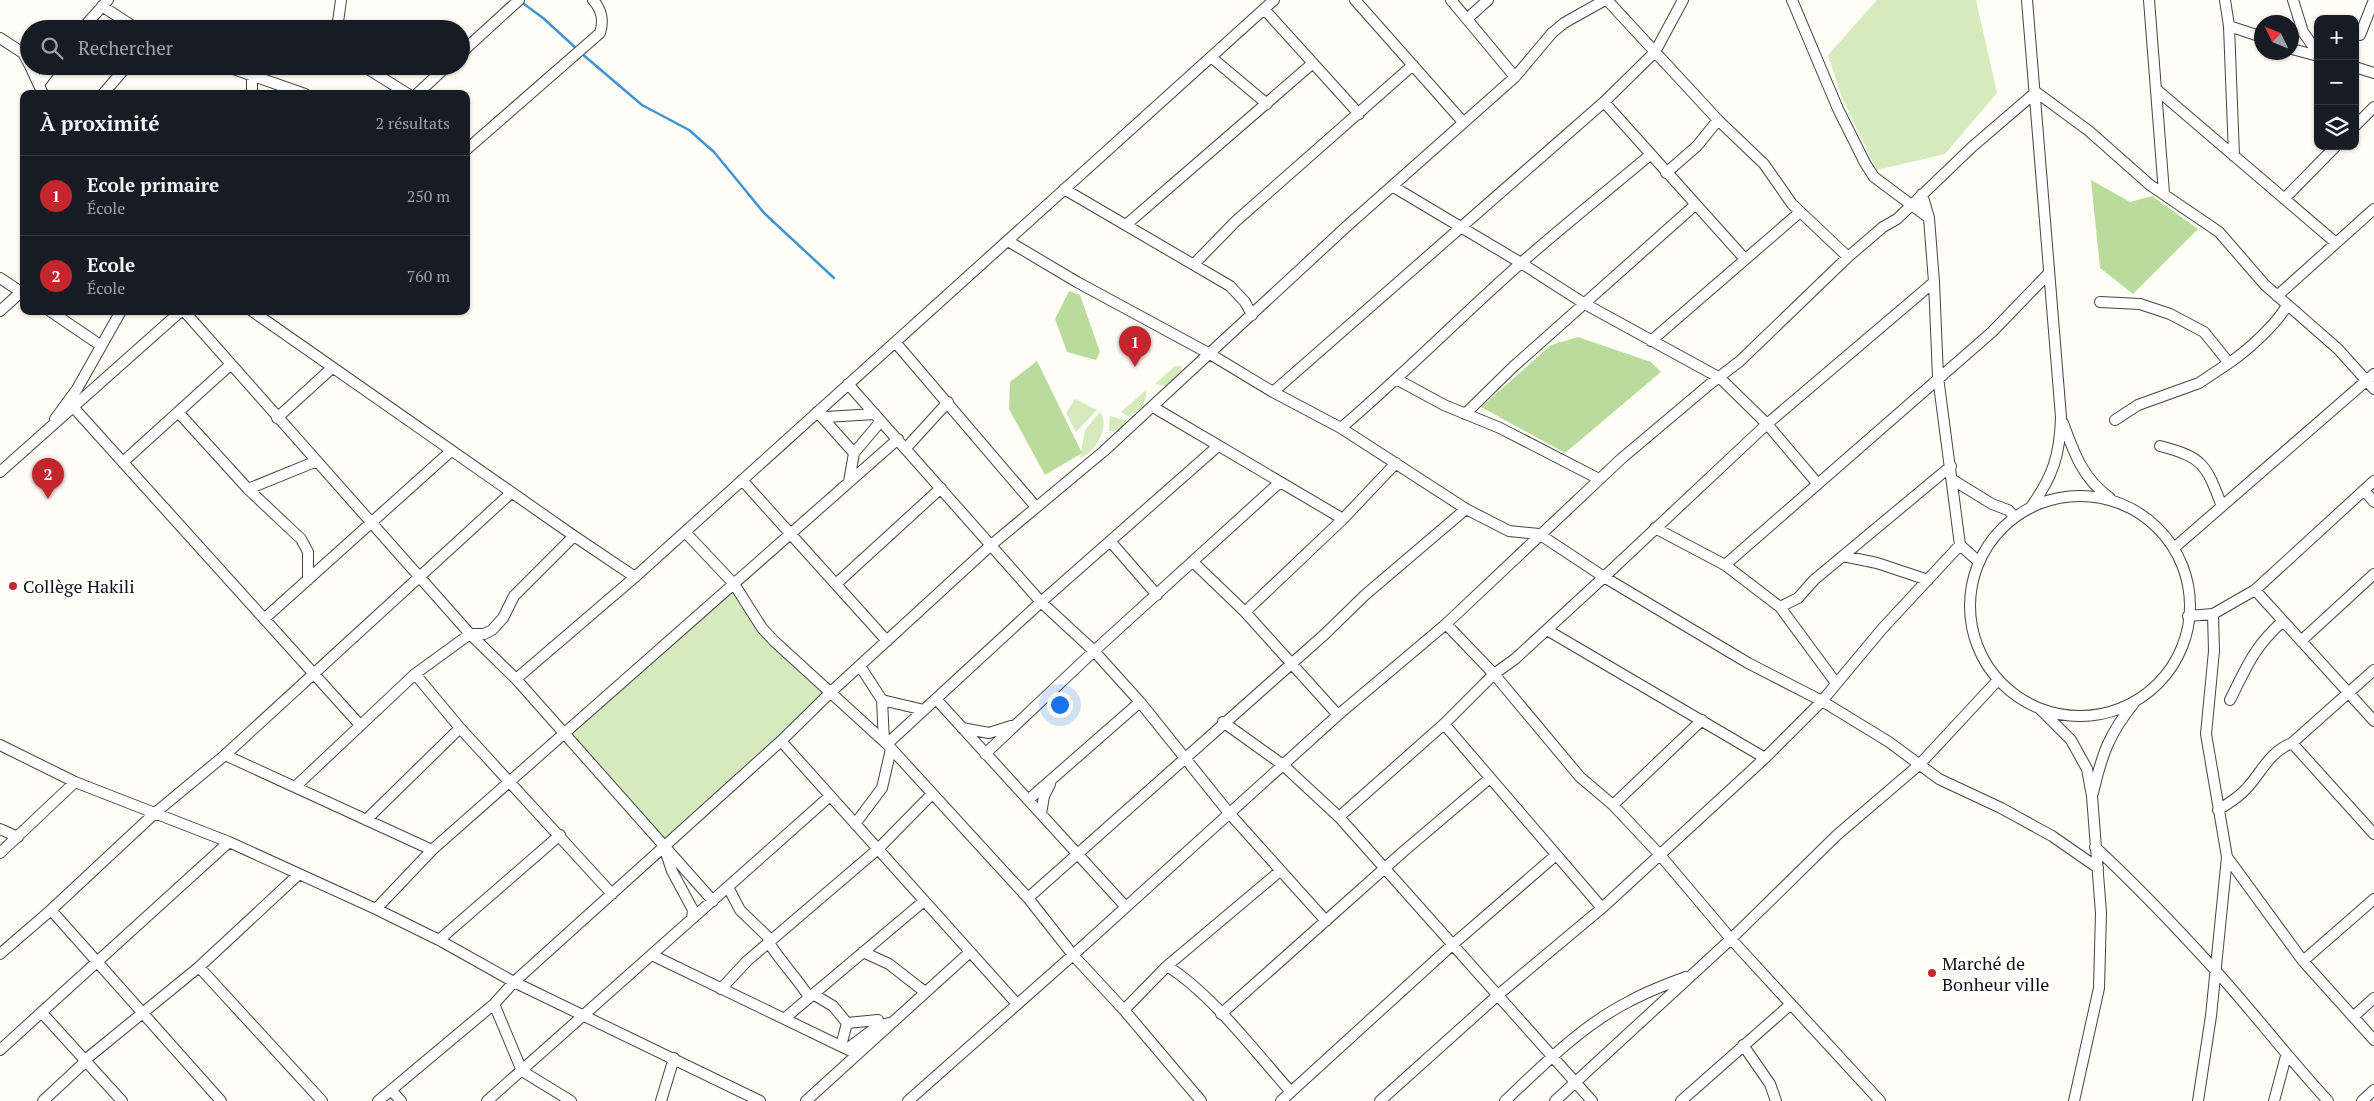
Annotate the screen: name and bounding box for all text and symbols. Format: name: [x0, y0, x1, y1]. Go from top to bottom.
north arrow: [2254, 15, 2299, 60]
map controls: [2314, 15, 2359, 150]
button: +: [2314, 15, 2359, 60]
search box: [20, 20, 470, 75]
icon: search: [38, 34, 66, 62]
text: Rechercher: [78, 35, 173, 60]
button: −: [2314, 60, 2359, 105]
button: layers: [2314, 105, 2359, 150]
text: À proximité: [40, 109, 160, 137]
text: 2 résultats: [376, 112, 450, 134]
text: Ecole primaire: [87, 172, 219, 197]
text: 1: [51, 185, 61, 207]
text: 250 m: [407, 185, 450, 207]
text: École: [87, 197, 125, 219]
text: Ecole: [87, 252, 135, 277]
text: 2: [51, 265, 61, 287]
text: 760 m: [407, 265, 450, 287]
text: École: [87, 277, 125, 299]
pin: 1: [1119, 326, 1151, 367]
pin: 2: [32, 458, 64, 499]
place label: Collège Hakili: [23, 574, 135, 598]
marker: Collège Hakili: [7, 580, 19, 592]
your location: [1047, 692, 1073, 718]
place label: Marché de Bonheur ville: [1942, 951, 2049, 996]
marker: Marché de Bonheur ville: [1926, 967, 1938, 979]

